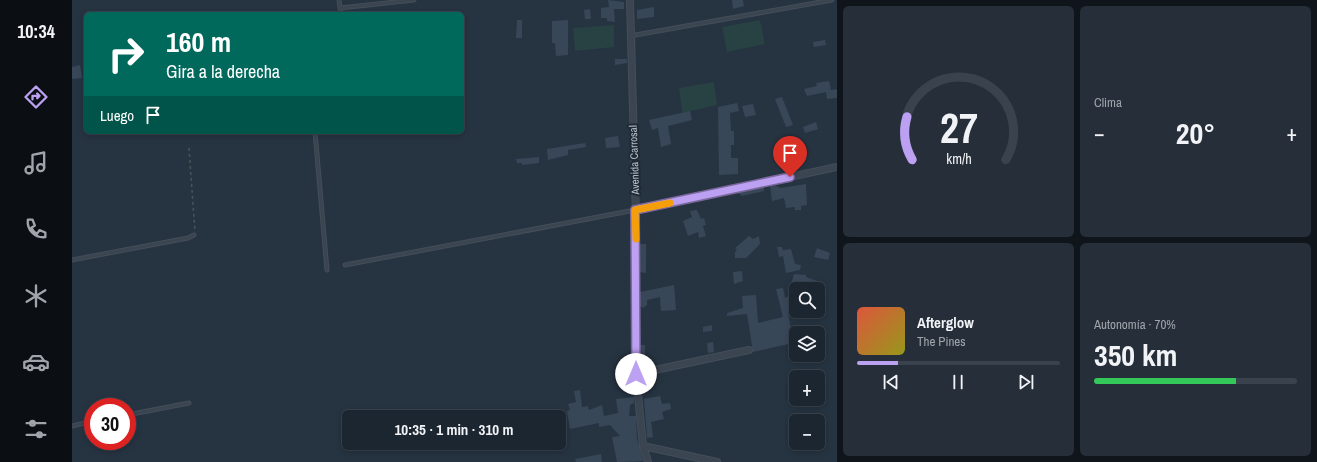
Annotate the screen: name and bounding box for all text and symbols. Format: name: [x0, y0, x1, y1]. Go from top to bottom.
text: 10:34: [17, 19, 55, 44]
text: 160 m: [166, 23, 231, 61]
icon: right: [100, 28, 152, 80]
text: Gira a la derecha: [166, 59, 280, 84]
icon: directions: [22, 83, 50, 111]
text: Clima: [1094, 94, 1122, 111]
text: 27: [940, 99, 977, 155]
icon: arrive: [142, 104, 164, 126]
text: Luego: [100, 105, 134, 126]
text: 20°: [1176, 113, 1215, 153]
text: −: [1094, 118, 1105, 148]
text: +: [1286, 118, 1297, 148]
street label: Avenida Carrosal: [626, 125, 642, 196]
pin: [773, 136, 807, 177]
icon: arrive: [779, 142, 801, 164]
text: km/h: [946, 148, 971, 167]
icon: music: [22, 149, 50, 177]
icon: phone: [22, 215, 50, 243]
icon: climate: [22, 282, 50, 310]
map controls: [789, 282, 825, 450]
button: search: [789, 282, 825, 318]
text: Afterglow: [917, 312, 974, 333]
text: Autonomía · 70%: [1094, 316, 1176, 333]
button: layers: [789, 326, 825, 362]
text: The Pines: [917, 333, 966, 350]
text: 350 km: [1094, 335, 1177, 375]
icon: car: [22, 348, 50, 376]
position arrow: [615, 353, 657, 395]
button: +: [789, 370, 825, 406]
icon: previous: [880, 371, 902, 393]
icon: pause: [947, 371, 969, 393]
icon: next: [1015, 371, 1037, 393]
speed limit sign: 30: [84, 398, 136, 450]
button: −: [789, 414, 825, 450]
icon: filters: [22, 415, 50, 443]
text: 10:35 · 1 min · 310 m: [395, 419, 513, 440]

